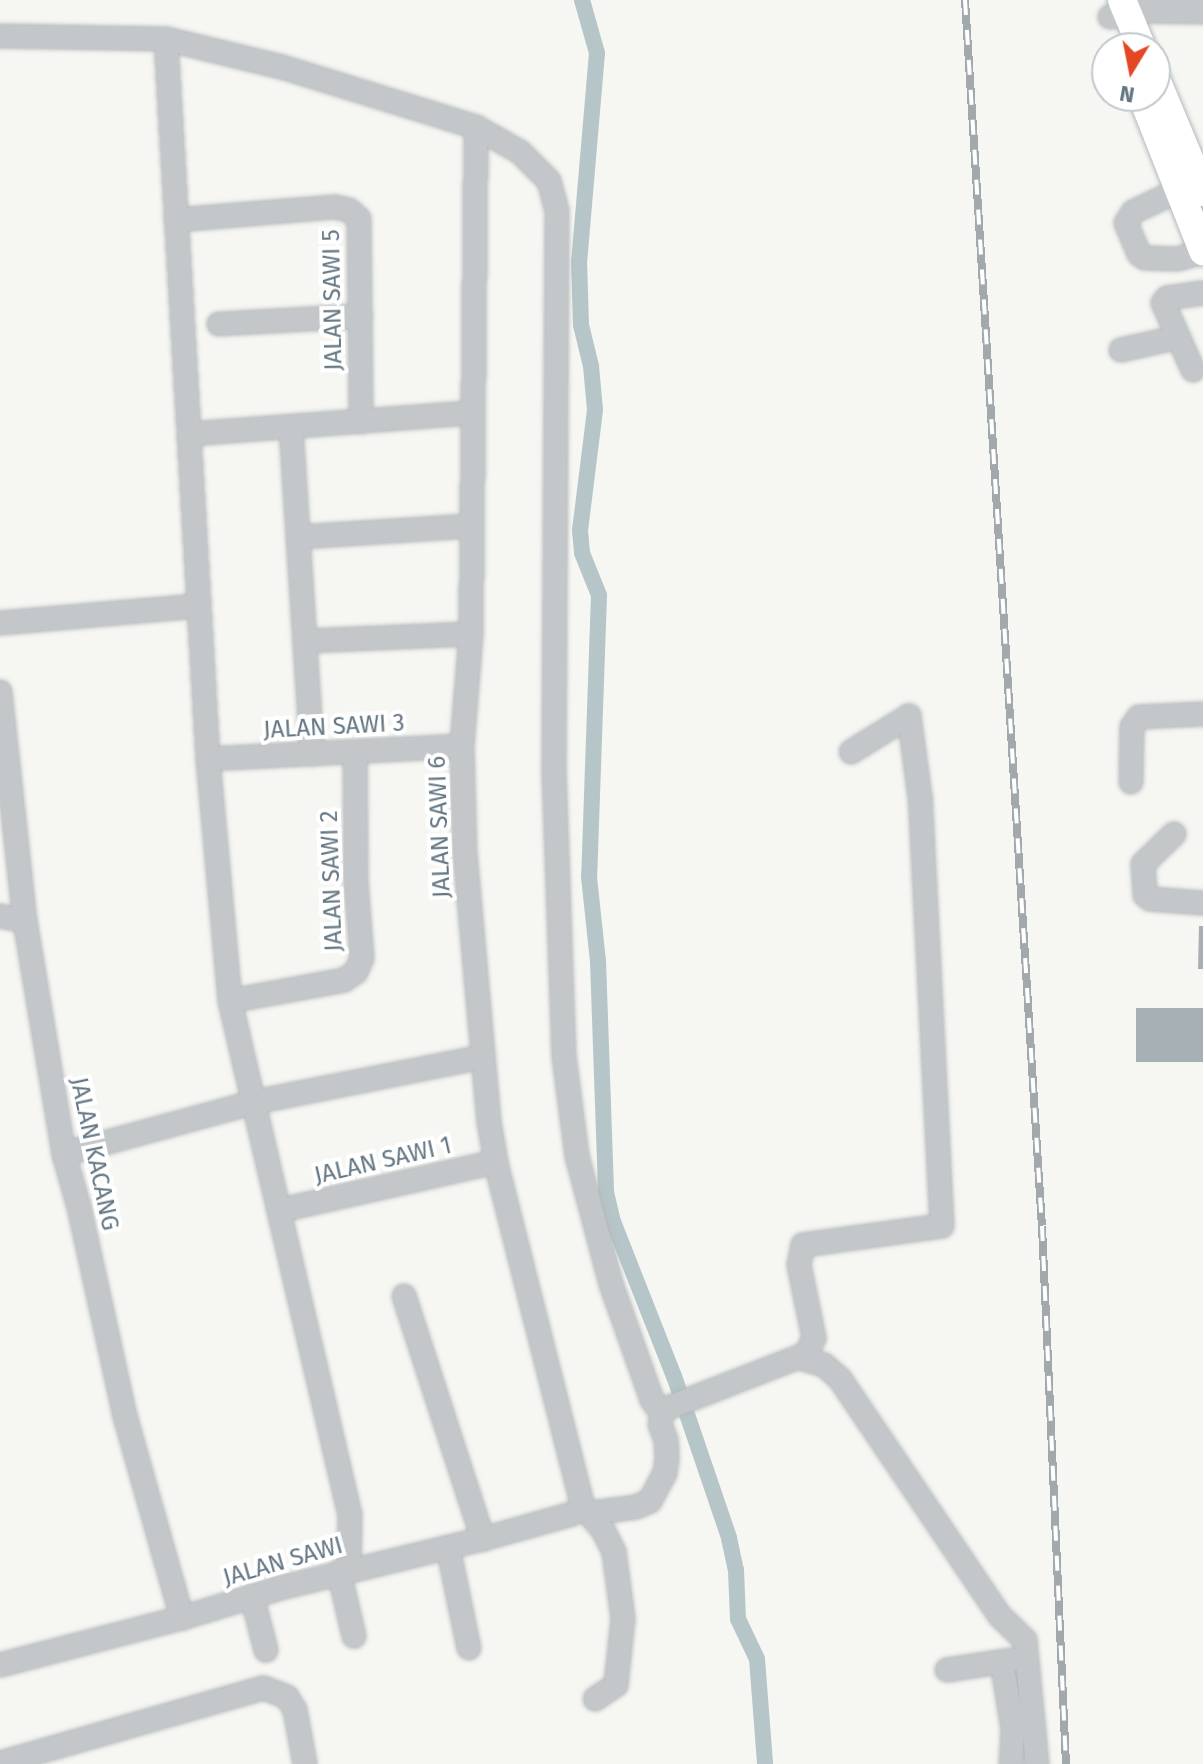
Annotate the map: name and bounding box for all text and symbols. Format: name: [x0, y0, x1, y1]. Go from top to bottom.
north arrow: [1091, 32, 1171, 112]
text: N: [1118, 80, 1137, 109]
street label: JALAN SAWI 5: [317, 229, 349, 371]
street label: JALAN SAWI 3: [263, 709, 405, 745]
street label: JALAN SAWI 6: [423, 755, 457, 899]
street label: JALAN SAWI 2: [315, 810, 349, 952]
street label: JALAN KACANG: [64, 1075, 124, 1233]
street label: JALAN SAWI 1: [312, 1131, 454, 1191]
street label: JALAN SAWI: [220, 1531, 346, 1593]

